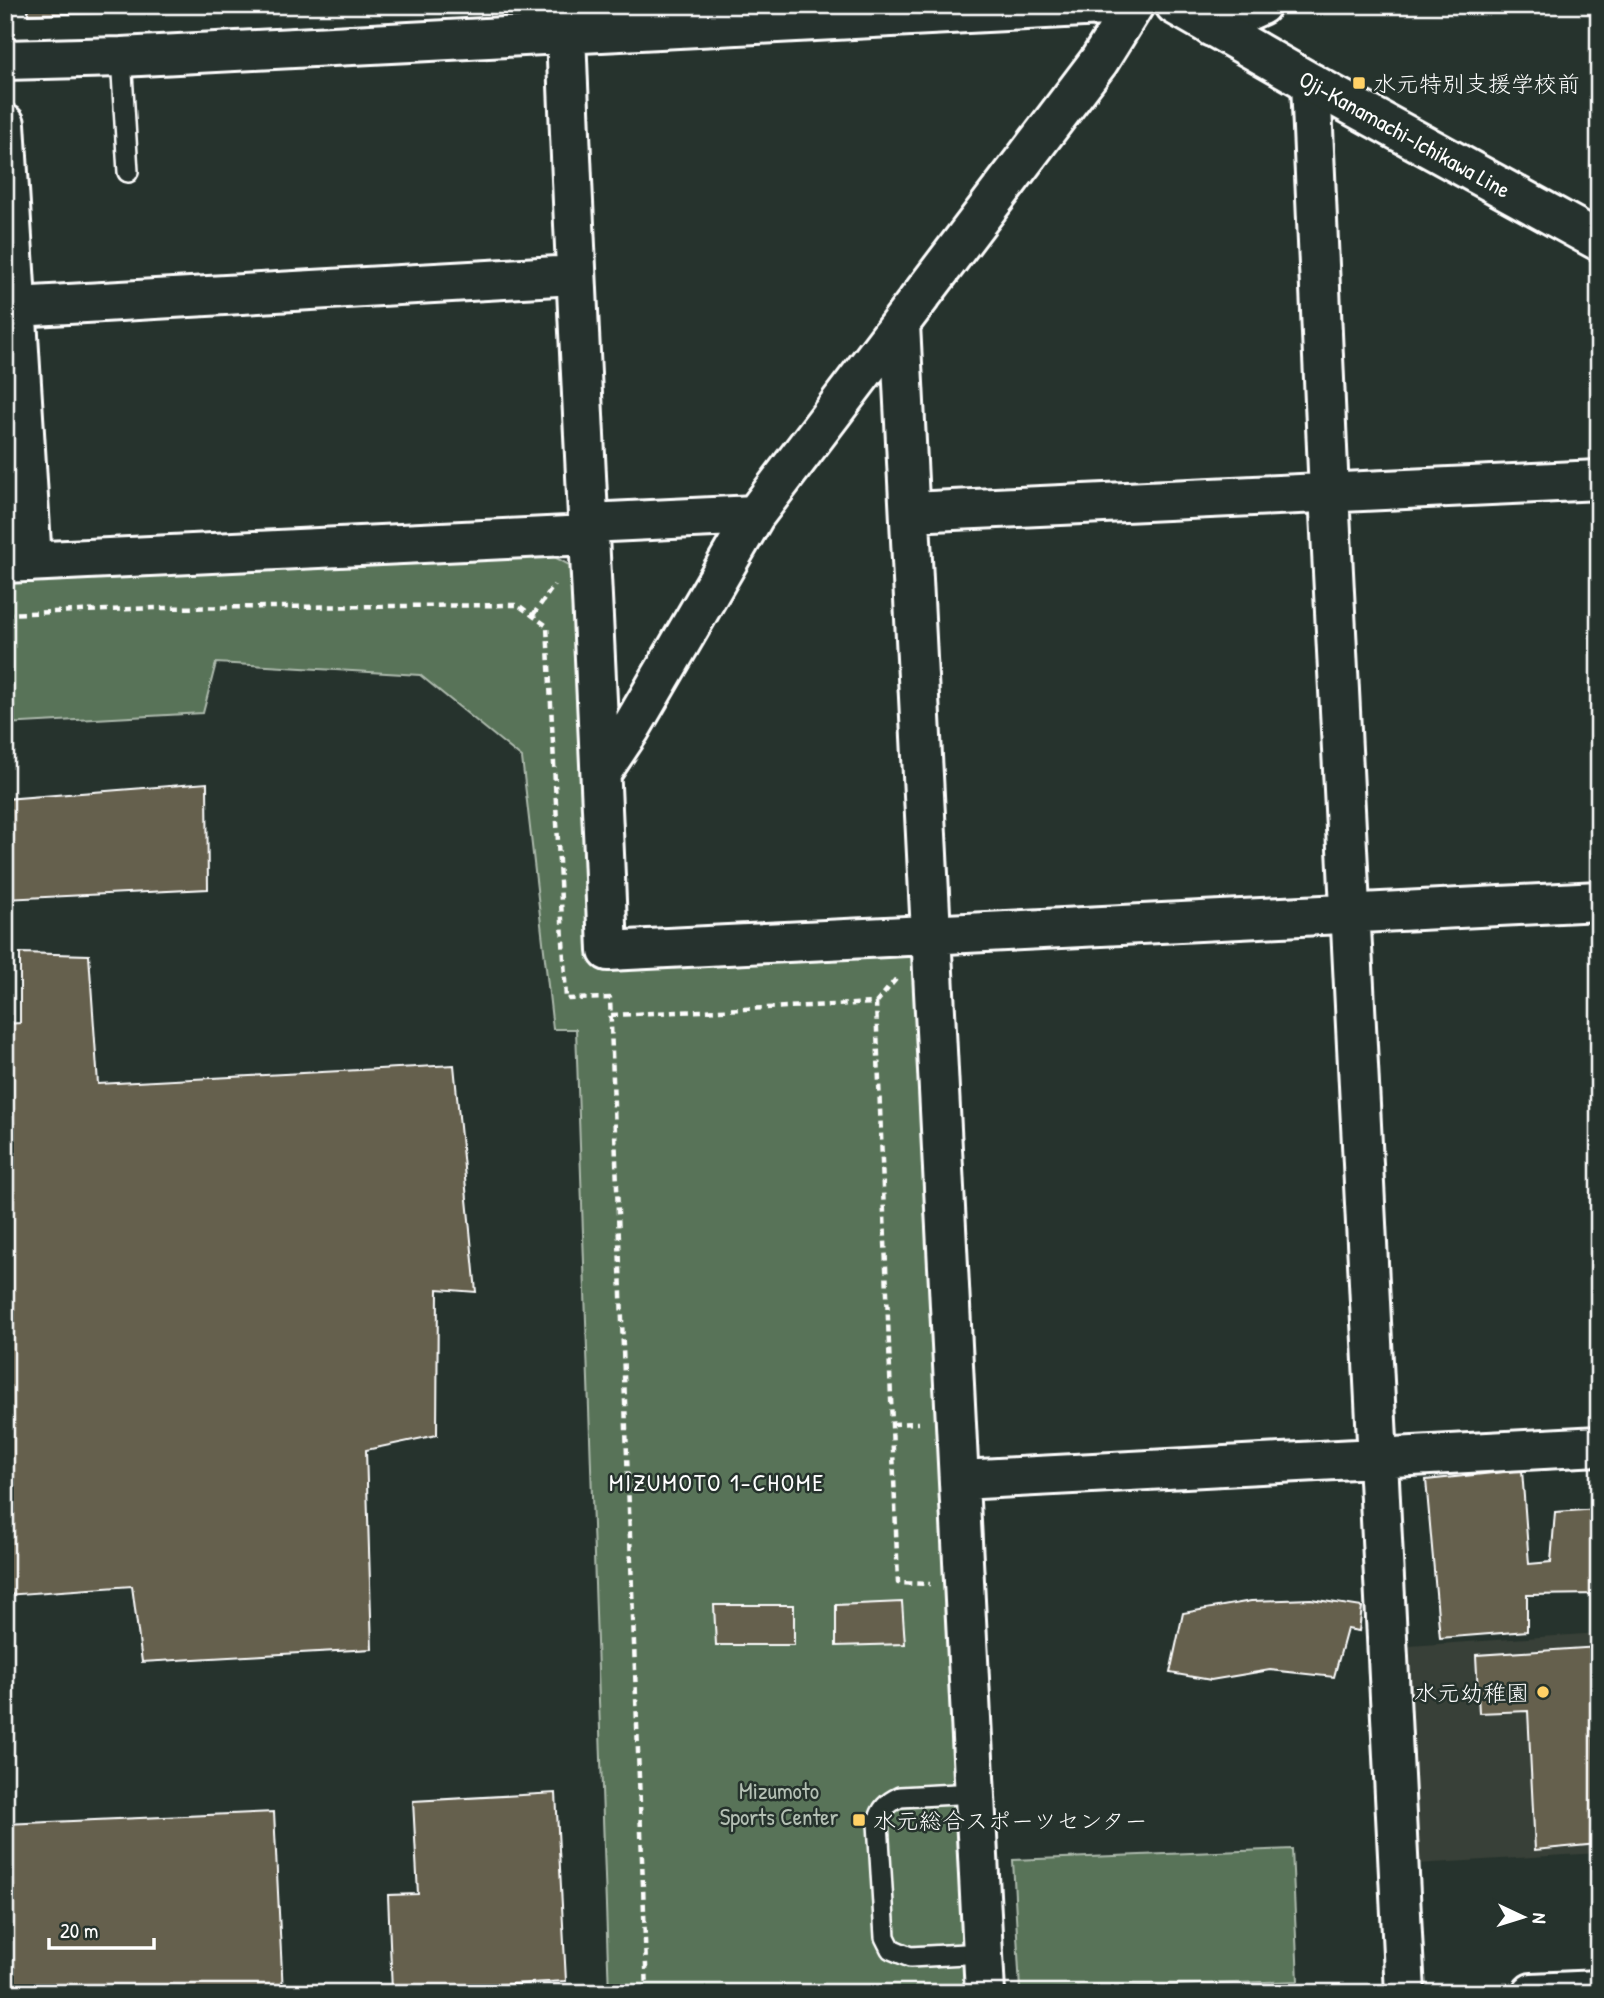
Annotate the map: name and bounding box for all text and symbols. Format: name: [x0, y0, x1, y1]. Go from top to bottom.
street label: Oji-Kanamachi-Ichikawa Line: [1294, 63, 1516, 205]
place label: 水元特別支援学校前: [1373, 68, 1580, 99]
marker: 水元特別支援学校前: [1351, 75, 1367, 91]
district label: MIZUMOTO 1-CHOME: [609, 1466, 825, 1498]
place label: 水元幼稚園: [1414, 1677, 1529, 1708]
marker: 水元幼稚園: [1535, 1684, 1551, 1700]
park label: Mizumoto Sports Center: [720, 1775, 838, 1832]
place label: 水元総合スポーツセンター: [873, 1805, 1148, 1836]
marker: 水元総合スポーツセンター: [851, 1812, 867, 1828]
north arrow: [1488, 1882, 1558, 1952]
scale bar: [49, 1907, 154, 1951]
text: N: [1527, 1912, 1553, 1924]
text: 20 m: [60, 1916, 98, 1945]

